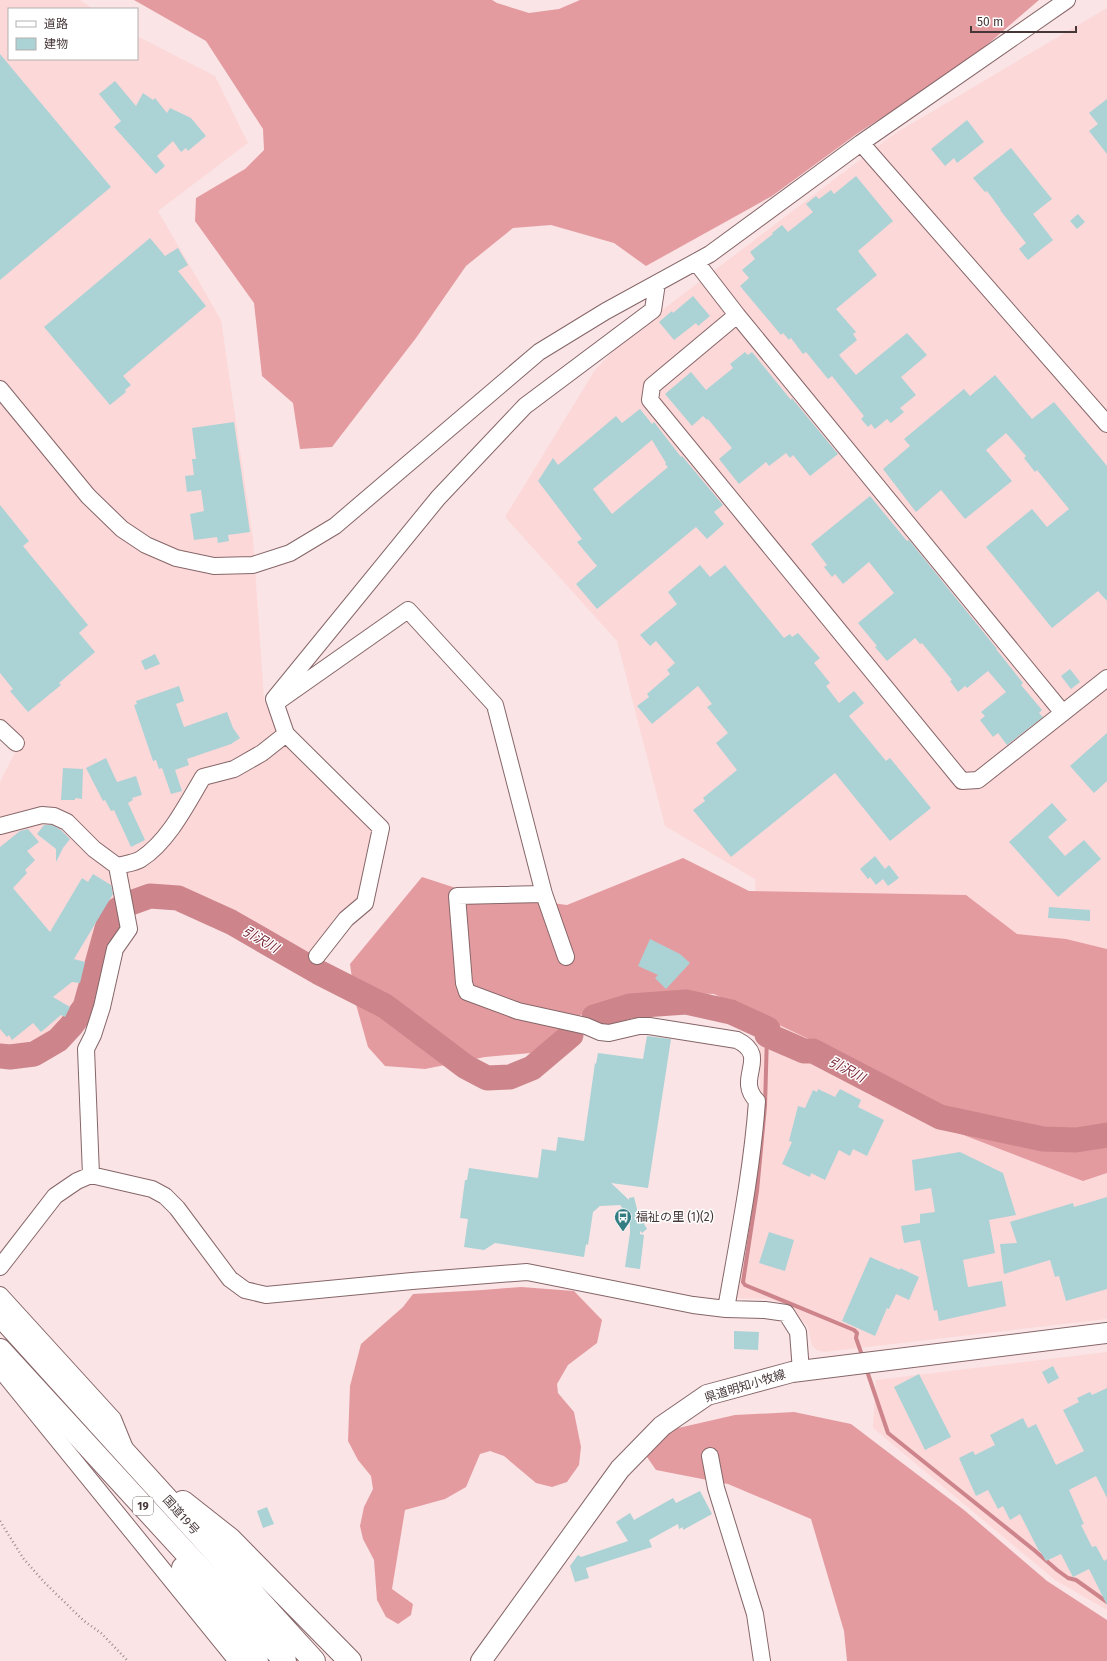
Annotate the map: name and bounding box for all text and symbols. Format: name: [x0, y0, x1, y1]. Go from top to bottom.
legend: [8, 8, 138, 60]
scale bar: [971, 8, 1076, 34]
text: 50 m: [977, 15, 1003, 29]
text: 道路: [44, 17, 68, 31]
text: 建物: [44, 37, 68, 51]
water label: 引沢川: [240, 923, 283, 957]
water label: 引沢川: [826, 1054, 869, 1086]
bus stop icon: 福祉の里 (1)(2): [613, 1207, 633, 1232]
place label: 福祉の里 (1)(2): [636, 1210, 714, 1224]
street label: 県道明知小牧線: [703, 1367, 787, 1405]
street label: 国道19号: [160, 1493, 202, 1537]
road number: 19: [133, 1497, 153, 1515]

